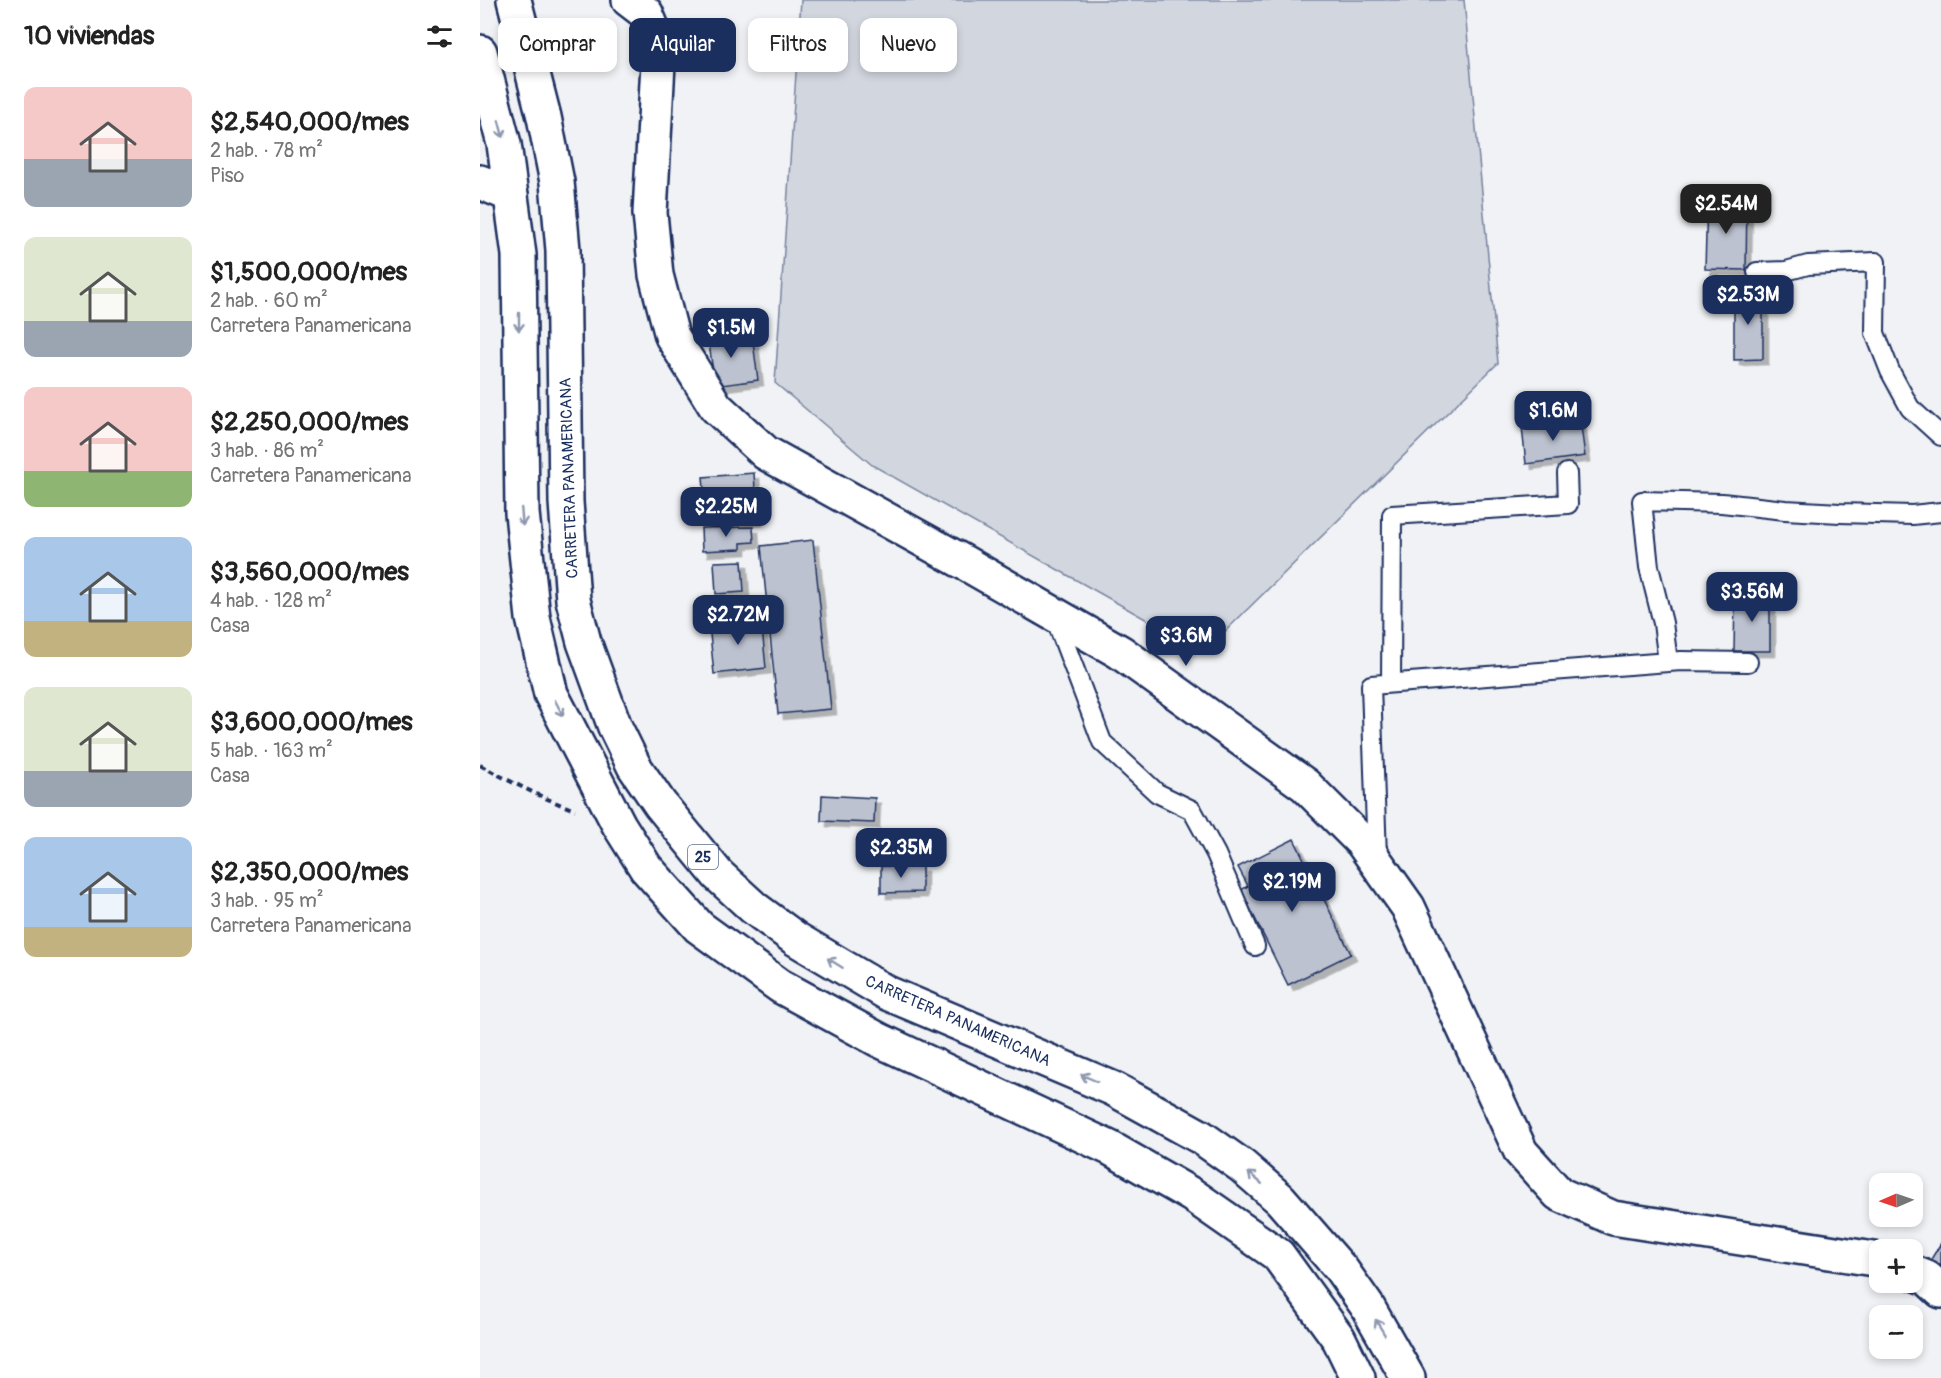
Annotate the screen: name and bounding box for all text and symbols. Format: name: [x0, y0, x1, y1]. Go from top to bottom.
chip: Comprar: [498, 18, 617, 72]
chip: Alquilar: [629, 18, 736, 72]
chip: Filtros: [748, 18, 848, 72]
chip: Nuevo: [860, 18, 957, 72]
text: 10 viviendas: [24, 20, 154, 52]
icon: filters: [423, 20, 456, 53]
text: $2,540,000/mes: [210, 106, 409, 138]
icon: home: [72, 111, 144, 183]
one-way arrow: [495, 119, 507, 138]
text: 2 hab. · 78 m²: [210, 138, 323, 163]
text: Piso: [210, 163, 244, 188]
pin: $2.54M: [1677, 184, 1775, 235]
text: $2.54M: [1694, 191, 1758, 216]
text: $1,500,000/mes: [210, 256, 407, 288]
icon: home: [72, 261, 144, 333]
pin: $2.53M: [1699, 275, 1797, 326]
text: $2.53M: [1717, 282, 1779, 307]
text: 2 hab. · 60 m²: [210, 288, 328, 313]
pin: $1.5M: [689, 308, 773, 359]
one-way arrow: [513, 312, 525, 332]
text: Carretera Panamericana: [210, 313, 411, 338]
text: $1.5M: [707, 315, 755, 340]
street label: CARRETERA PANAMERICANA: [555, 377, 583, 579]
pin: $1.6M: [1511, 391, 1595, 442]
text: $1.6M: [1528, 398, 1578, 423]
text: $2,250,000/mes: [210, 406, 408, 438]
icon: home: [72, 411, 144, 483]
text: 3 hab. · 86 m²: [210, 438, 324, 463]
text: Carretera Panamericana: [210, 463, 411, 488]
pin: $2.25M: [677, 487, 775, 538]
text: $2.25M: [695, 494, 757, 519]
one-way arrow: [517, 507, 528, 527]
text: $3,560,000/mes: [210, 556, 409, 588]
icon: home: [72, 561, 144, 633]
pin: $3.56M: [1703, 572, 1801, 623]
text: $3.56M: [1720, 579, 1784, 604]
text: 4 hab. · 128 m²: [210, 588, 332, 613]
pin: $2.72M: [689, 595, 787, 646]
text: $2.72M: [707, 602, 769, 627]
text: Casa: [210, 613, 250, 638]
pin: $3.6M: [1144, 616, 1228, 667]
text: $3.6M: [1160, 623, 1212, 648]
one-way arrow: [553, 699, 565, 717]
text: $3,600,000/mes: [210, 706, 413, 738]
icon: home: [72, 711, 144, 783]
text: 5 hab. · 163 m²: [210, 738, 333, 763]
text: Casa: [210, 763, 250, 788]
pin: $2.35M: [852, 828, 950, 879]
text: $2.35M: [870, 835, 932, 860]
road number: 25: [688, 845, 718, 869]
text: $2,350,000/mes: [210, 856, 408, 888]
icon: home: [72, 861, 144, 933]
pin: $2.19M: [1243, 862, 1341, 913]
text: $2.19M: [1263, 869, 1321, 894]
text: 3 hab. · 95 m²: [210, 888, 324, 913]
text: Carretera Panamericana: [210, 913, 411, 938]
one-way arrow: [827, 957, 844, 969]
street label: CARRETERA PANAMERICANA: [862, 971, 1054, 1071]
one-way arrow: [1080, 1072, 1098, 1083]
one-way arrow: [1247, 1171, 1263, 1184]
north arrow: [1869, 1173, 1923, 1227]
map controls: [1869, 1173, 1923, 1359]
button: +: [1869, 1239, 1923, 1293]
button: −: [1869, 1305, 1923, 1359]
one-way arrow: [1374, 1319, 1386, 1336]

